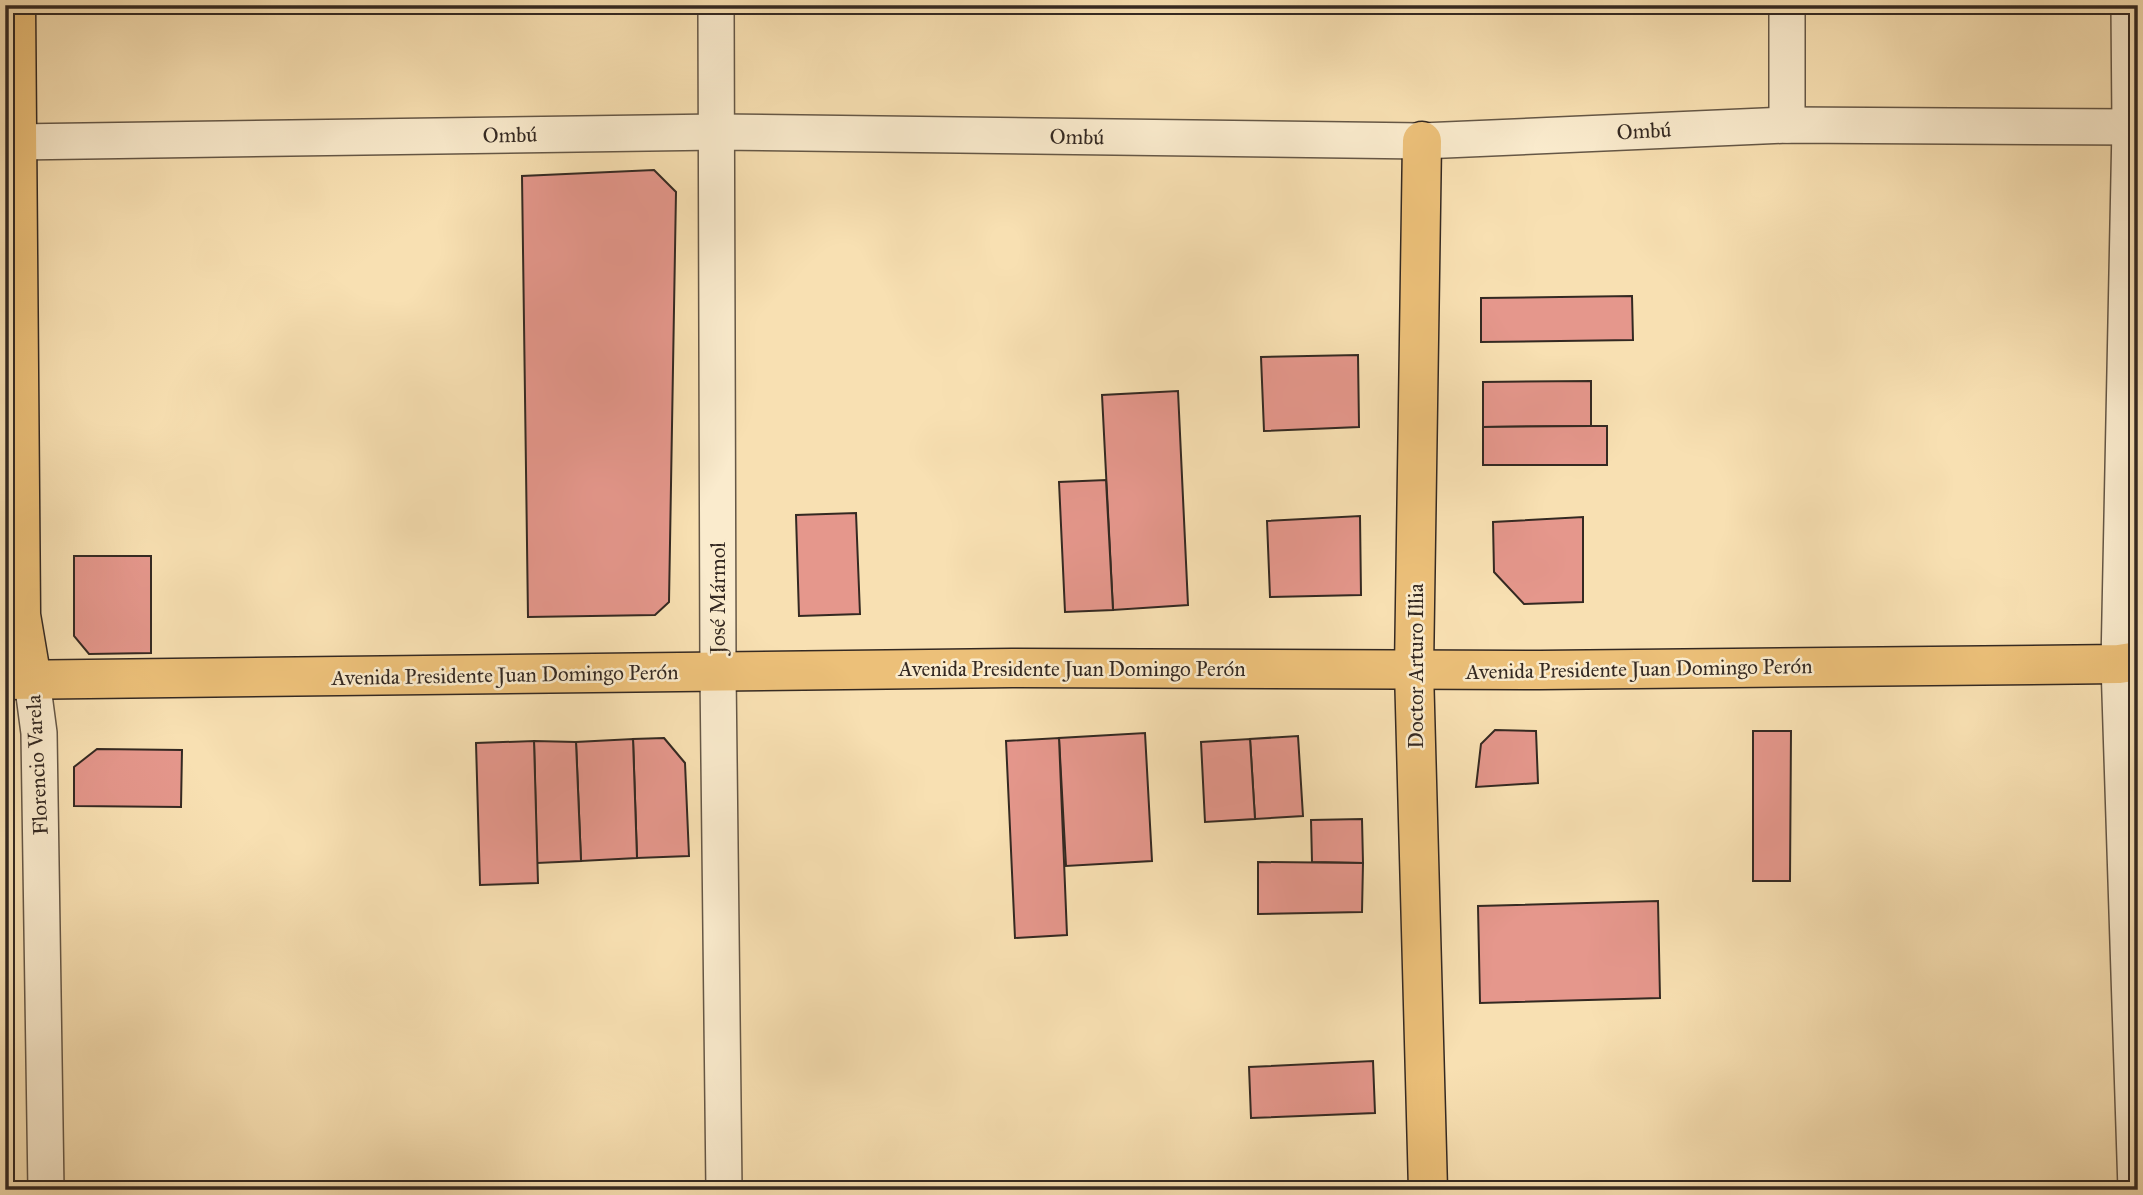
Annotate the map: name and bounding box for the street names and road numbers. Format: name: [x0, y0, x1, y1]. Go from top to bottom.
street label: Ombú: [1616, 117, 1672, 145]
street label: Ombú: [482, 122, 538, 148]
street label: Ombú: [1049, 124, 1105, 150]
street label: José Mármol: [705, 542, 731, 656]
street label: Doctor Arturo Illia: [1403, 583, 1429, 749]
street label: Avenida Presidente Juan Domingo Perón: [1464, 653, 1813, 685]
street label: Avenida Presidente Juan Domingo Perón: [897, 656, 1246, 682]
street label: Avenida Presidente Juan Domingo Perón: [330, 659, 679, 691]
street label: Florencio Varela: [20, 694, 54, 836]

